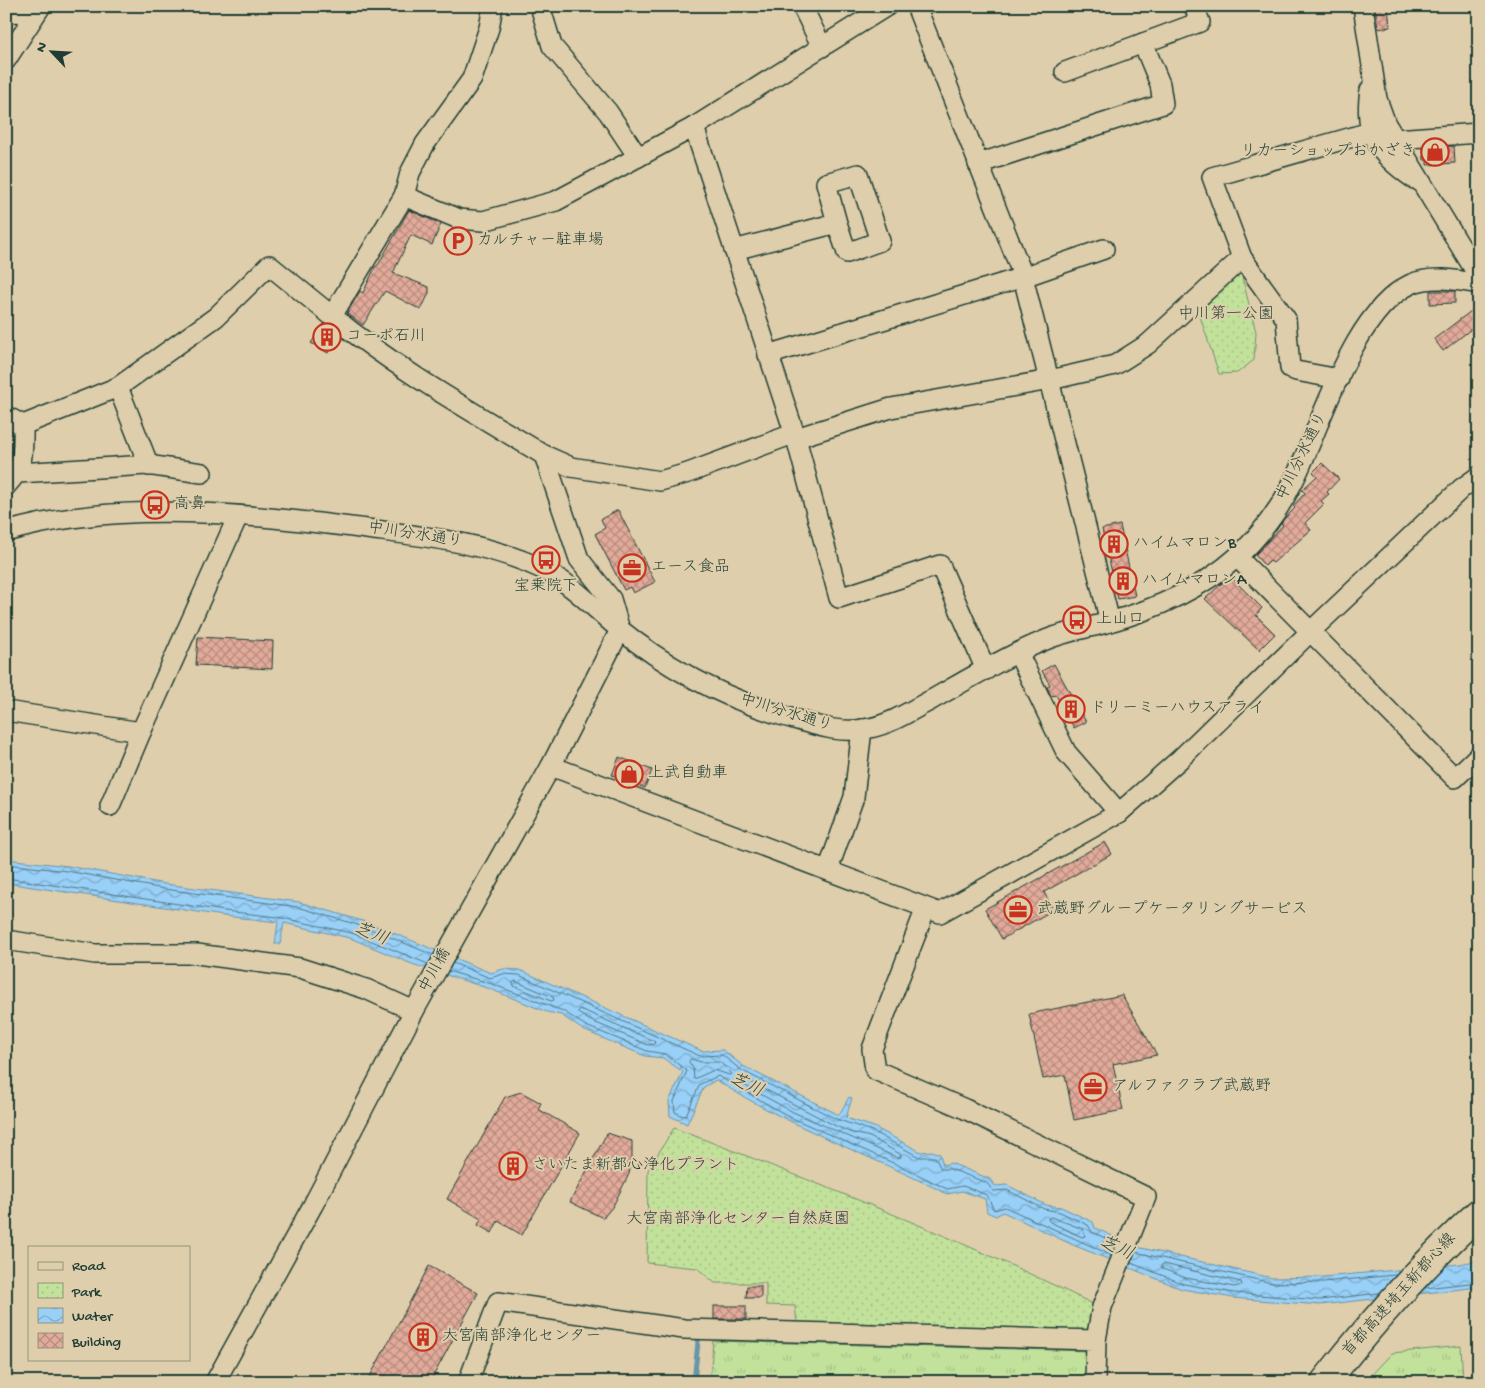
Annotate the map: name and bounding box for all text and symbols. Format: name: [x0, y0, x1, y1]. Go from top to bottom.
north arrow: [28, 28, 78, 78]
text: N: [33, 40, 52, 55]
shop icon: リカーショップおかざき: [1420, 137, 1450, 167]
place label: リカーショップおかざき: [1240, 142, 1416, 162]
parking icon: カルチャー駐車場: [443, 226, 473, 256]
place label: カルチャー駐車場: [477, 231, 604, 251]
park label: 中川第一公園: [1178, 304, 1274, 325]
building icon: コーポ石川: [312, 322, 342, 352]
place label: コーポ石川: [346, 327, 426, 347]
street label: 中川分水通り: [1273, 409, 1333, 504]
bus stop icon: 高鼻: [140, 490, 170, 520]
place label: 高鼻: [174, 494, 206, 515]
street label: 中川分水通り: [366, 518, 464, 553]
building icon: ハイムマロンB: [1099, 529, 1129, 559]
place label: ハイムマロンB: [1133, 535, 1237, 554]
bus stop icon: 宝乗院下: [531, 545, 561, 575]
office icon: エース食品: [617, 553, 647, 583]
place label: エース食品: [651, 557, 730, 578]
building icon: ハイムマロンA: [1108, 566, 1138, 596]
place label: ハイムマロンA: [1142, 572, 1248, 591]
place label: 宝乗院下: [514, 577, 578, 597]
bus stop icon: 上山口: [1062, 605, 1092, 635]
place label: 上山口: [1096, 610, 1144, 630]
street label: 中川分水通り: [737, 690, 835, 737]
building icon: ドリーミーハウスアライ: [1056, 694, 1086, 724]
place label: ドリーミーハウスアライ: [1090, 700, 1264, 719]
shop icon: 上武自動車: [614, 759, 644, 789]
place label: 上武自動車: [648, 763, 728, 784]
office icon: 武蔵野グループケータリングサービス: [1003, 895, 1033, 925]
place label: 武蔵野グループケータリングサービス: [1037, 899, 1307, 920]
water label: 芝川: [350, 918, 392, 951]
street label: 中川橋: [415, 945, 456, 997]
water label: 芝川: [725, 1068, 767, 1103]
office icon: アルファクラブ武蔵野: [1078, 1072, 1108, 1102]
place label: アルファクラブ武蔵野: [1112, 1076, 1271, 1097]
building icon: さいたま新都心浄化プラント: [498, 1151, 528, 1181]
place label: さいたま新都心浄化プラント: [532, 1155, 739, 1176]
park label: 大宮南部浄化センター自然庭園: [626, 1209, 850, 1230]
street label: 首都高速埼玉新都心線: [1338, 1229, 1461, 1362]
water label: 芝川: [1095, 1231, 1137, 1266]
legend: [28, 1246, 190, 1360]
text: Road: [72, 1258, 106, 1276]
text: Park: [71, 1284, 102, 1302]
text: Water: [72, 1308, 114, 1326]
building icon: 大宮南部浄化センター: [408, 1322, 438, 1352]
place label: 大宮南部浄化センター: [442, 1326, 601, 1347]
text: Building: [71, 1334, 121, 1352]

